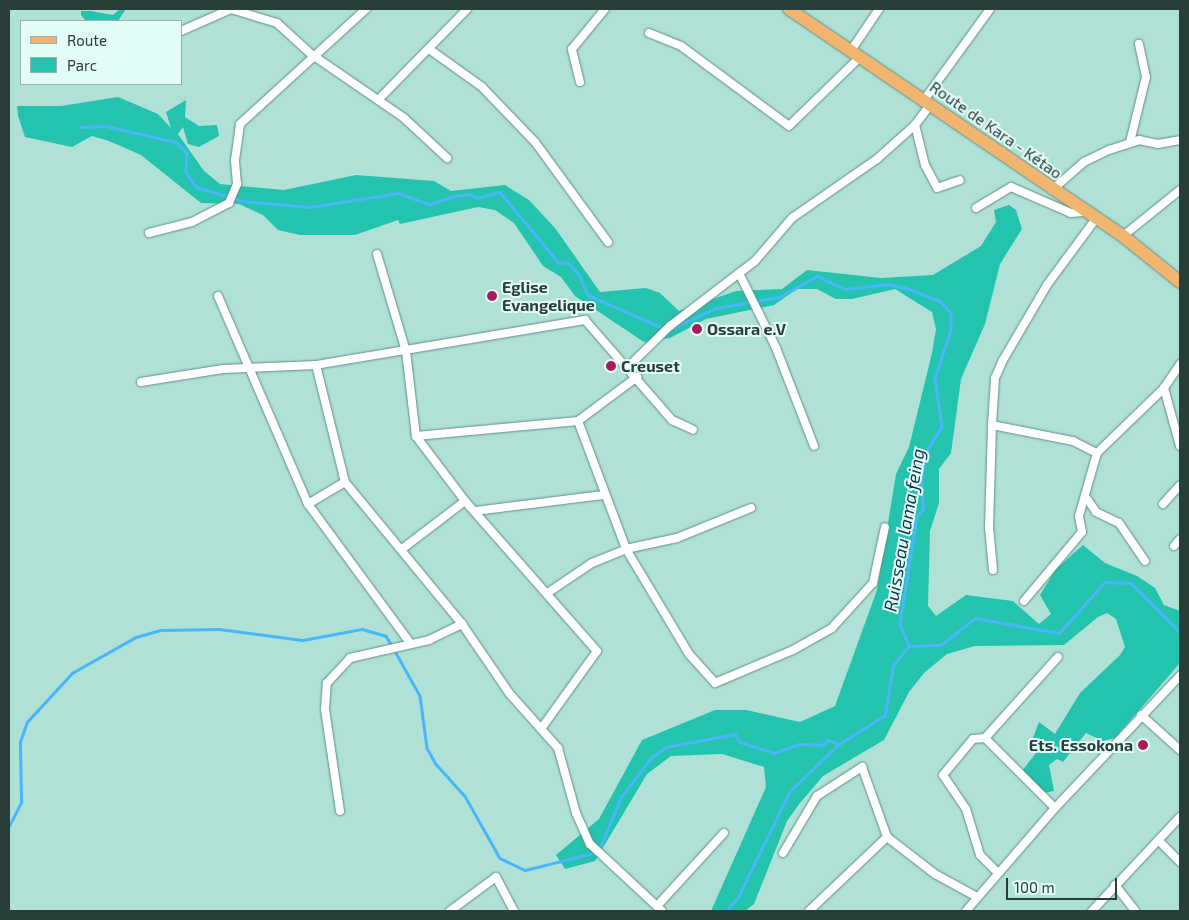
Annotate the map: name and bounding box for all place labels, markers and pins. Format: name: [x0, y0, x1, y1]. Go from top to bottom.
place label: Eglise Evangelique: [502, 277, 595, 315]
marker: Eglise Evangelique: [486, 290, 498, 302]
place label: Ossara e.V: [707, 319, 786, 339]
marker: Ossara e.V: [691, 323, 703, 335]
place label: Creuset: [621, 356, 680, 376]
marker: Creuset: [605, 360, 617, 372]
place label: Ets. Essokona: [1029, 735, 1133, 755]
marker: Ets. Essokona: [1137, 739, 1149, 751]

